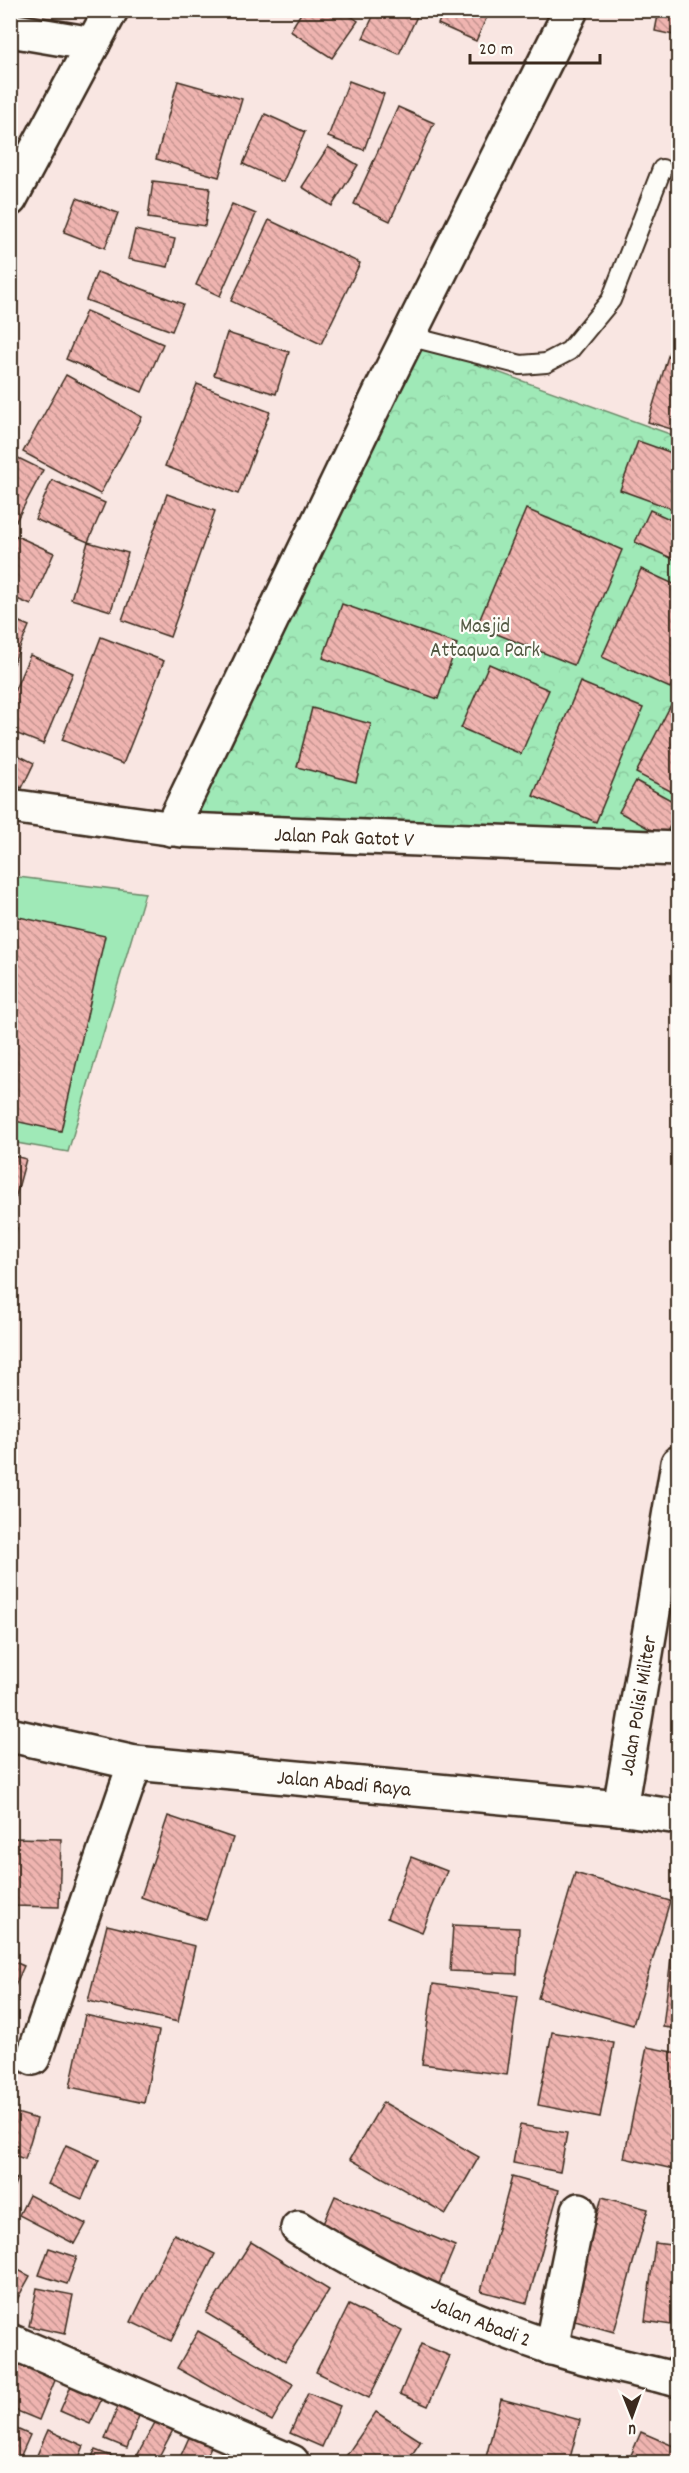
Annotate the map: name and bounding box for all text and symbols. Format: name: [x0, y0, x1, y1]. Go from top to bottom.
scale bar: [470, 27, 600, 65]
text: 20 m: [479, 38, 513, 63]
park label: Masjid Attaqwa Park: [430, 613, 540, 667]
street label: Jalan Pak Gatot V: [274, 822, 415, 857]
street label: Jalan Polisi Militer: [614, 1633, 667, 1778]
street label: Jalan Abadi Raya: [275, 1764, 413, 1807]
street label: Jalan Abadi 2: [426, 2290, 534, 2357]
north arrow: [602, 2386, 662, 2446]
text: U: [628, 2417, 636, 2440]

